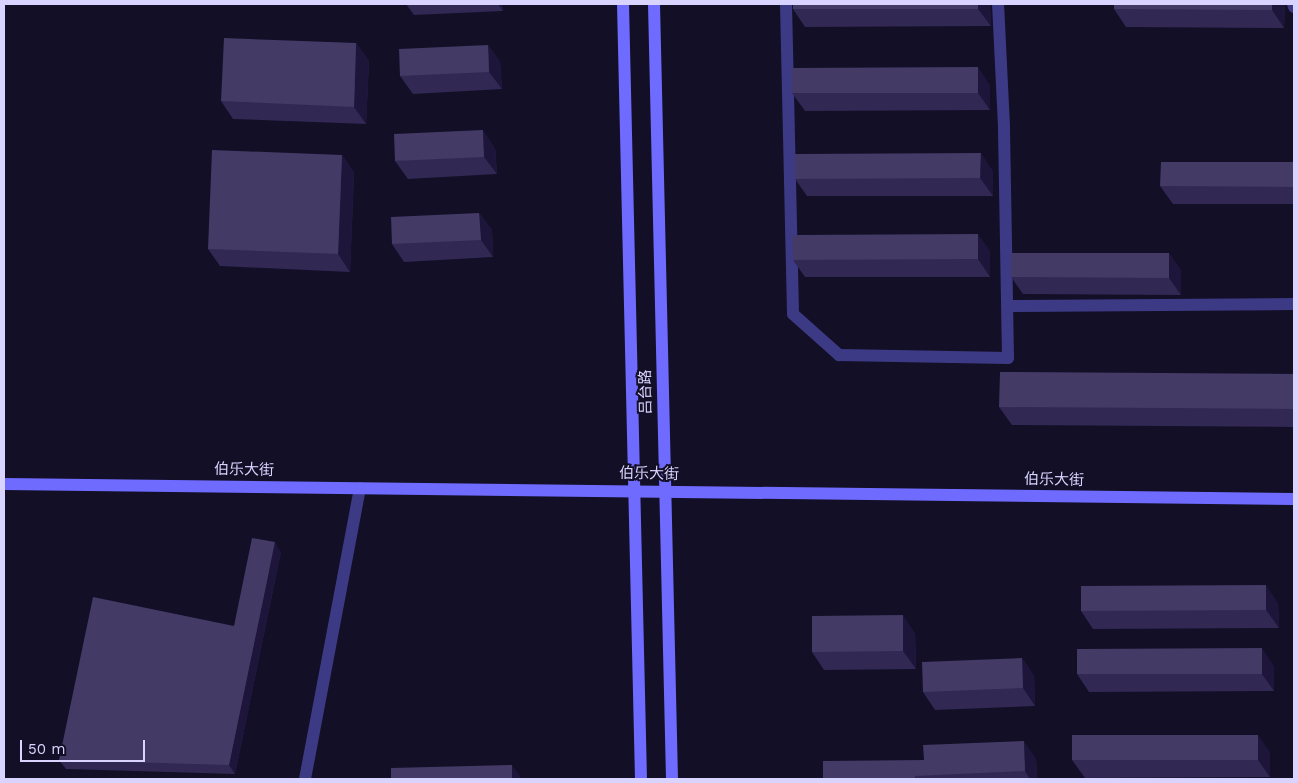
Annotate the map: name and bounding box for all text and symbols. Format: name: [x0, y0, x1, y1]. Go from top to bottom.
street label: 吕台路: [637, 369, 655, 415]
street label: 伯乐大街: [214, 460, 274, 480]
street label: 伯乐大街: [619, 464, 679, 484]
street label: 伯乐大街: [1024, 470, 1084, 490]
scale bar: [22, 730, 148, 762]
text: 50 m: [28, 740, 65, 758]

